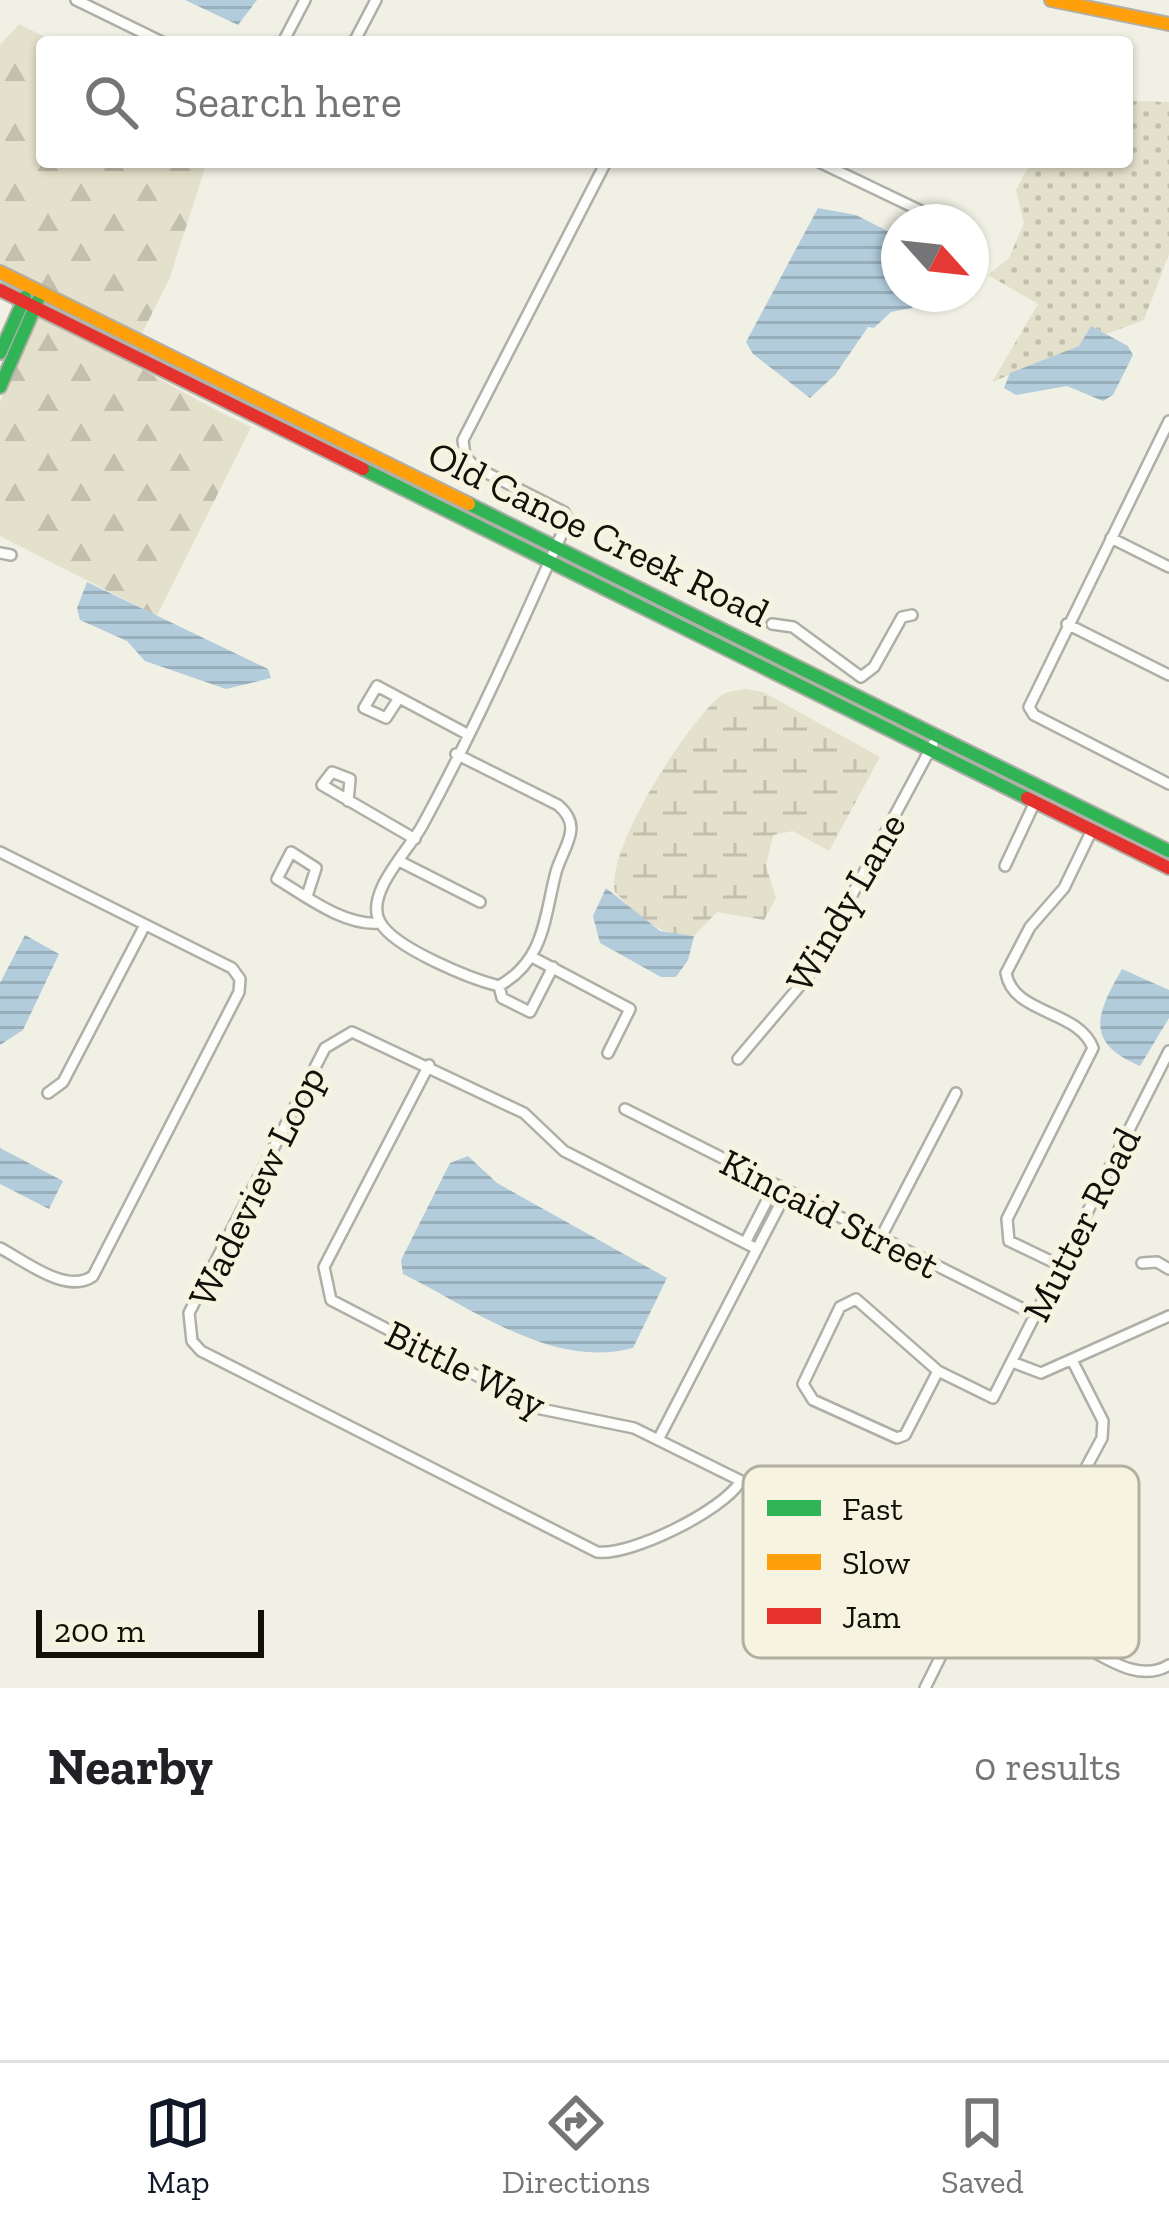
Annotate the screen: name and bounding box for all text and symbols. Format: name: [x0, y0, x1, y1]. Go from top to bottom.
search box: [36, 36, 1133, 168]
icon: search: [78, 69, 144, 135]
text: Search here: [174, 75, 402, 129]
north arrow: [881, 204, 989, 312]
street label: Old Canoe Creek Road: [421, 430, 777, 636]
street label: Windy Lane: [775, 804, 915, 1000]
street label: Wadeview Loop: [178, 1058, 335, 1314]
street label: Mutter Road: [1013, 1119, 1150, 1329]
street label: Kincaid Street: [713, 1138, 947, 1289]
street label: Bittle Way: [378, 1310, 554, 1427]
legend: [743, 1466, 1139, 1658]
text: Fast: [842, 1489, 903, 1528]
text: Slow: [842, 1543, 910, 1582]
text: Jam: [842, 1597, 901, 1636]
scale bar: [36, 1604, 264, 1657]
text: 200 m: [54, 1611, 145, 1650]
text: Nearby: [48, 1736, 213, 1797]
text: 0 results: [974, 1743, 1121, 1790]
tab: Map: [145, 2090, 211, 2201]
tab: Directions: [502, 2090, 651, 2201]
tab: Saved: [941, 2090, 1024, 2201]

